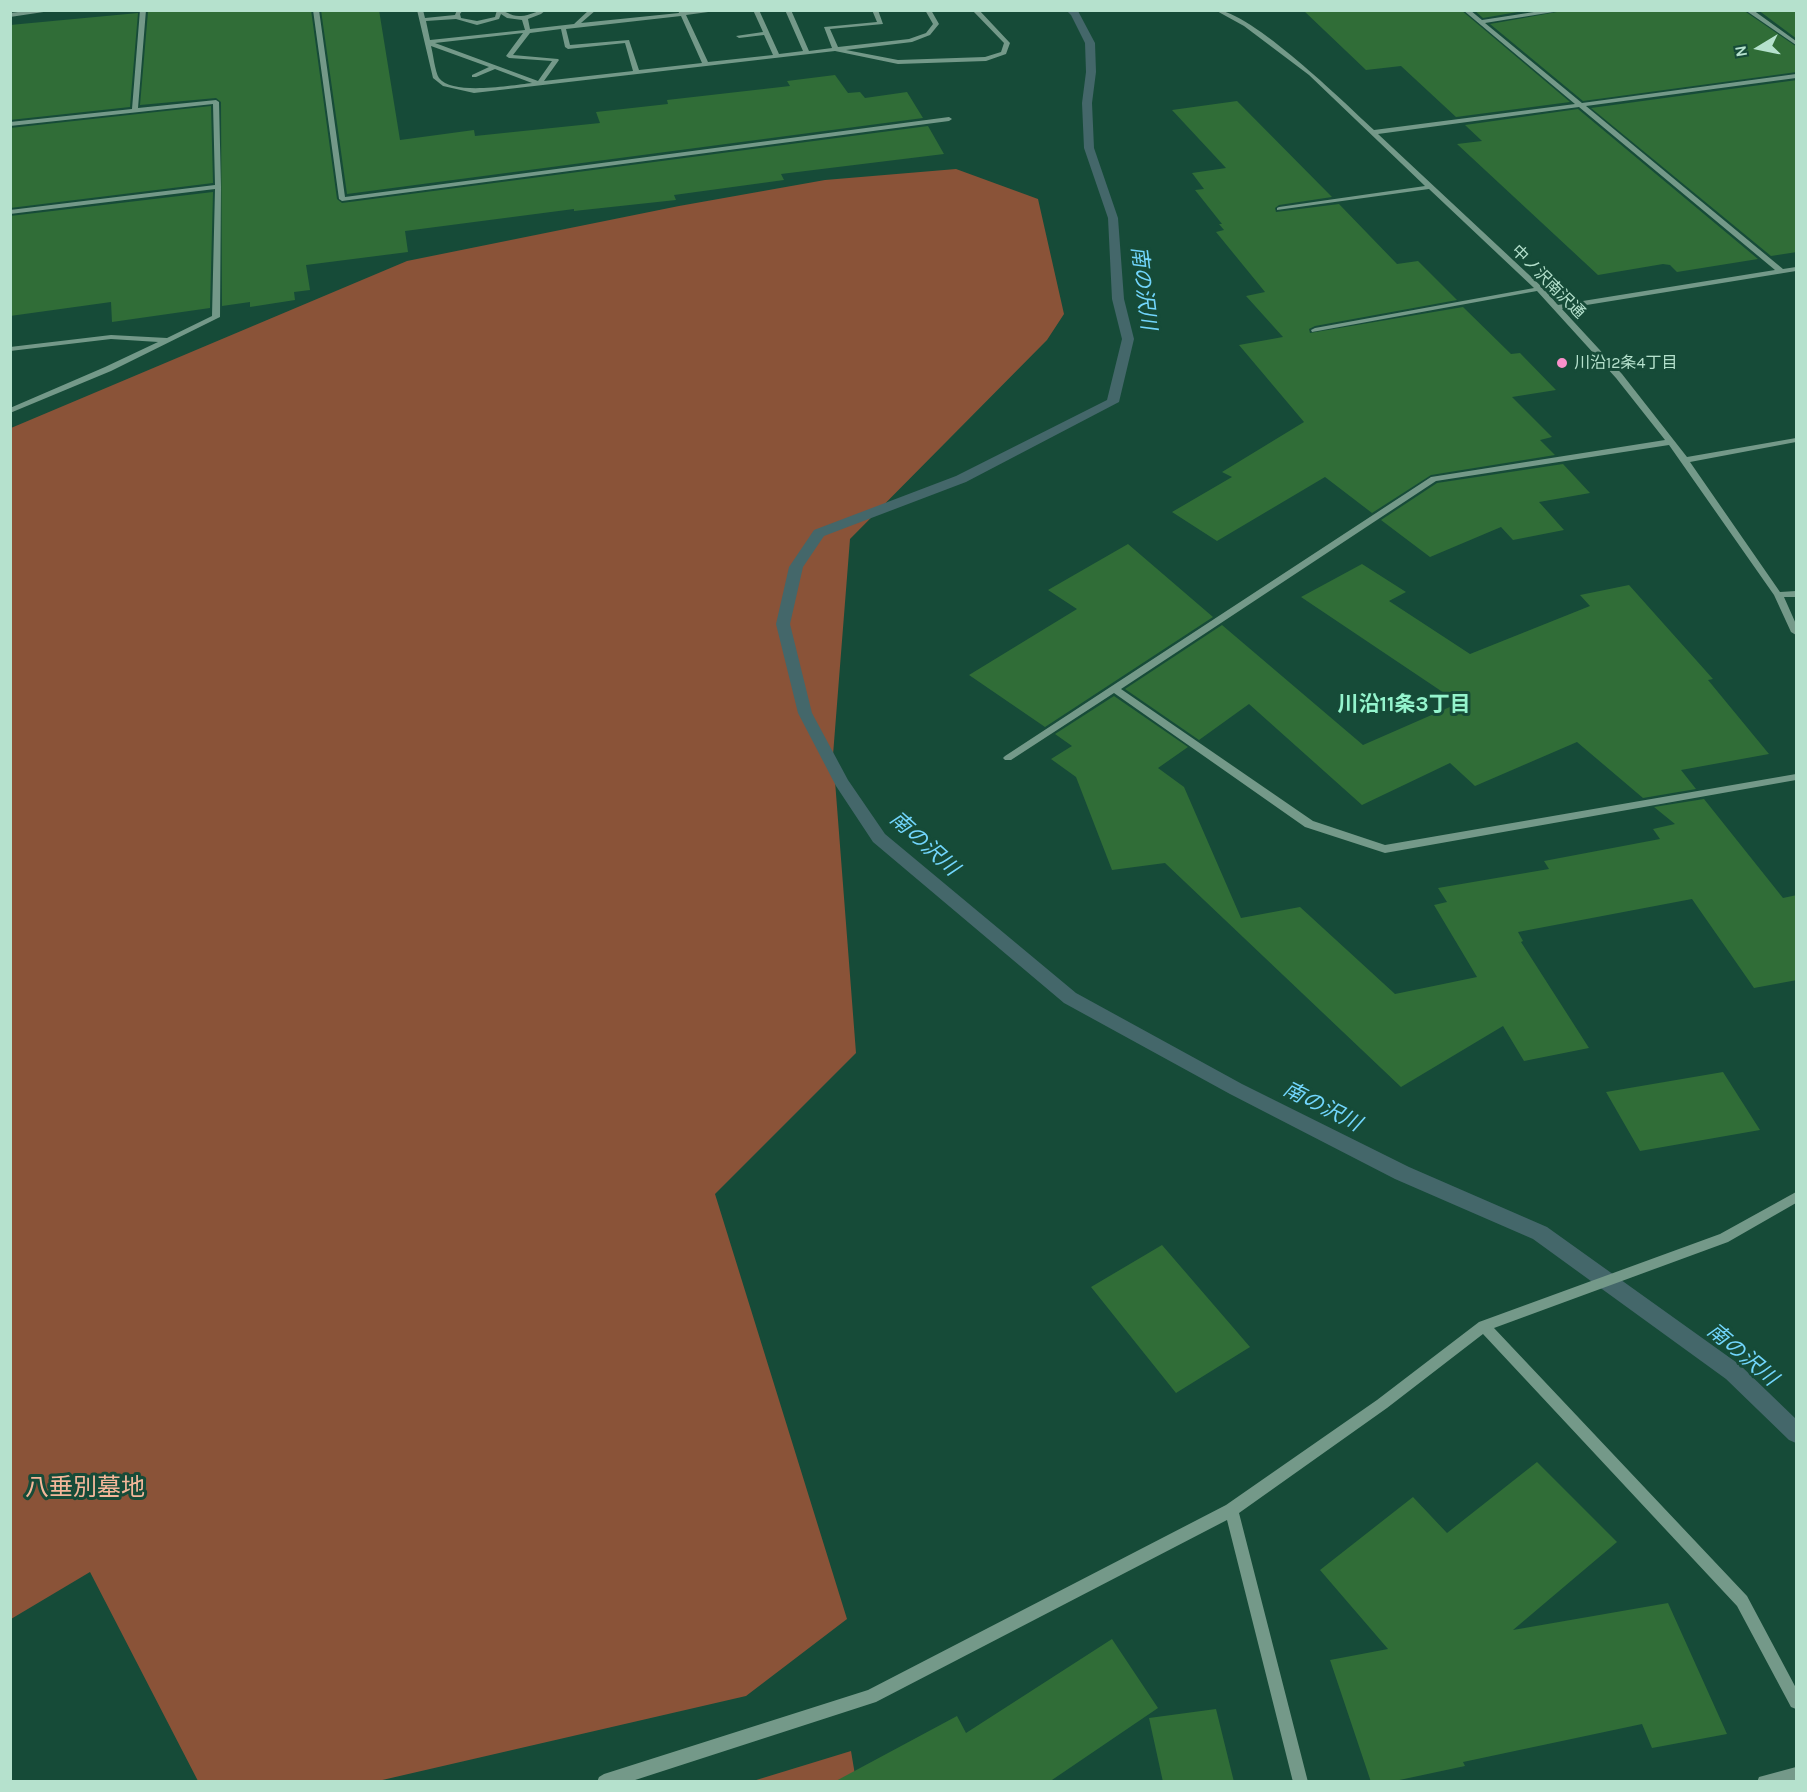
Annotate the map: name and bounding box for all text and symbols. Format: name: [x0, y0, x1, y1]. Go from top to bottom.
north arrow: [1729, 18, 1789, 78]
text: N: [1730, 44, 1751, 59]
street label: 中ノ沢南沢通: [1507, 241, 1589, 323]
water label: 南の沢川: [1125, 245, 1161, 331]
place label: 川沿12条4丁目: [1574, 353, 1677, 373]
marker: 川沿12条4丁目: [1555, 356, 1569, 370]
district label: 川沿11条3丁目: [1337, 692, 1471, 718]
water label: 南の沢川: [884, 807, 964, 881]
water label: 南の沢川: [1279, 1077, 1365, 1137]
water label: 南の沢川: [1702, 1318, 1782, 1392]
park label: 八垂別墓地: [25, 1474, 145, 1502]

